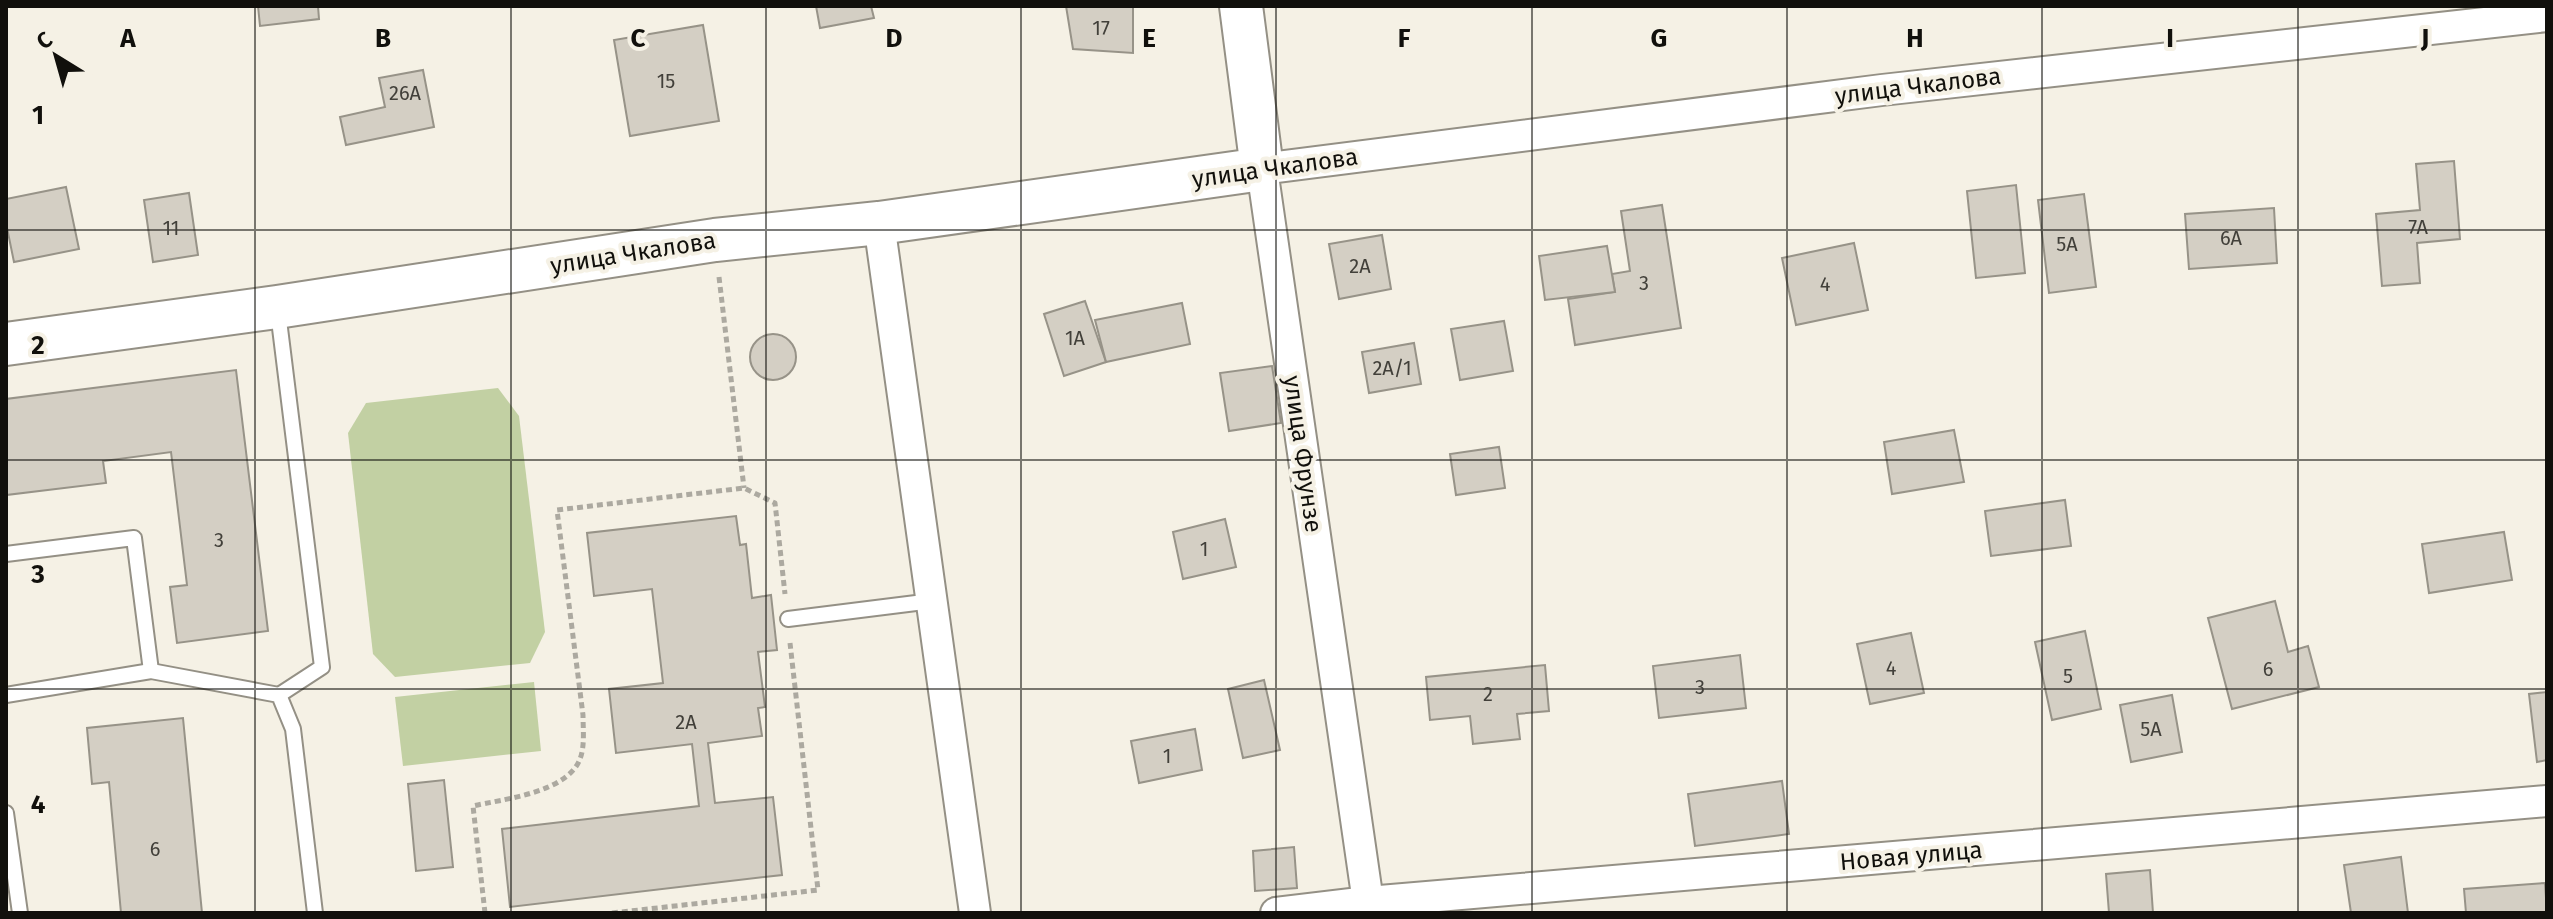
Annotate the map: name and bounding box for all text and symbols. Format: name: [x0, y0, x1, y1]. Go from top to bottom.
north arrow: [16, 16, 96, 96]
house number: 17: [1092, 16, 1110, 40]
text: A: [119, 23, 136, 54]
text: B: [375, 23, 391, 54]
text: C: [631, 23, 646, 54]
text: D: [886, 23, 903, 54]
text: E: [1142, 23, 1156, 54]
text: F: [1398, 23, 1411, 54]
text: G: [1651, 23, 1667, 54]
text: H: [1906, 23, 1924, 54]
text: I: [2166, 23, 2174, 54]
text: J: [2420, 23, 2429, 54]
text: С: [31, 26, 58, 55]
street label: улица Чкалова: [1833, 62, 2003, 110]
house number: 15: [657, 69, 675, 93]
house number: 26А: [389, 81, 422, 105]
text: 1: [32, 100, 44, 131]
street label: улица Чкалова: [1190, 142, 1360, 194]
house number: 7А: [2408, 215, 2428, 239]
house number: 11: [162, 216, 180, 240]
street label: улица Чкалова: [548, 226, 718, 280]
house number: 6А: [2220, 226, 2243, 250]
house number: 5А: [2056, 232, 2078, 256]
house number: 2А: [1349, 254, 1371, 278]
house number: 3: [1639, 271, 1649, 295]
house number: 4: [1820, 272, 1831, 296]
house number: 1А: [1065, 326, 1086, 350]
text: 2: [31, 330, 45, 361]
house number: 2А/1: [1372, 356, 1412, 380]
street label: улица Фрунзе: [1278, 374, 1328, 534]
house number: 3: [214, 528, 224, 552]
house number: 1: [1200, 537, 1208, 561]
text: 3: [30, 559, 45, 590]
house number: 4: [1886, 656, 1897, 680]
house number: 6: [2263, 657, 2273, 681]
house number: 5: [2063, 664, 2073, 688]
house number: 3: [1695, 675, 1705, 699]
house number: 2: [1483, 682, 1493, 706]
house number: 2А: [675, 710, 697, 734]
house number: 5А: [2140, 717, 2162, 741]
house number: 1: [1163, 744, 1171, 768]
text: 4: [31, 789, 46, 820]
street label: Новая улица: [1838, 836, 1984, 876]
house number: 6: [150, 837, 160, 861]

